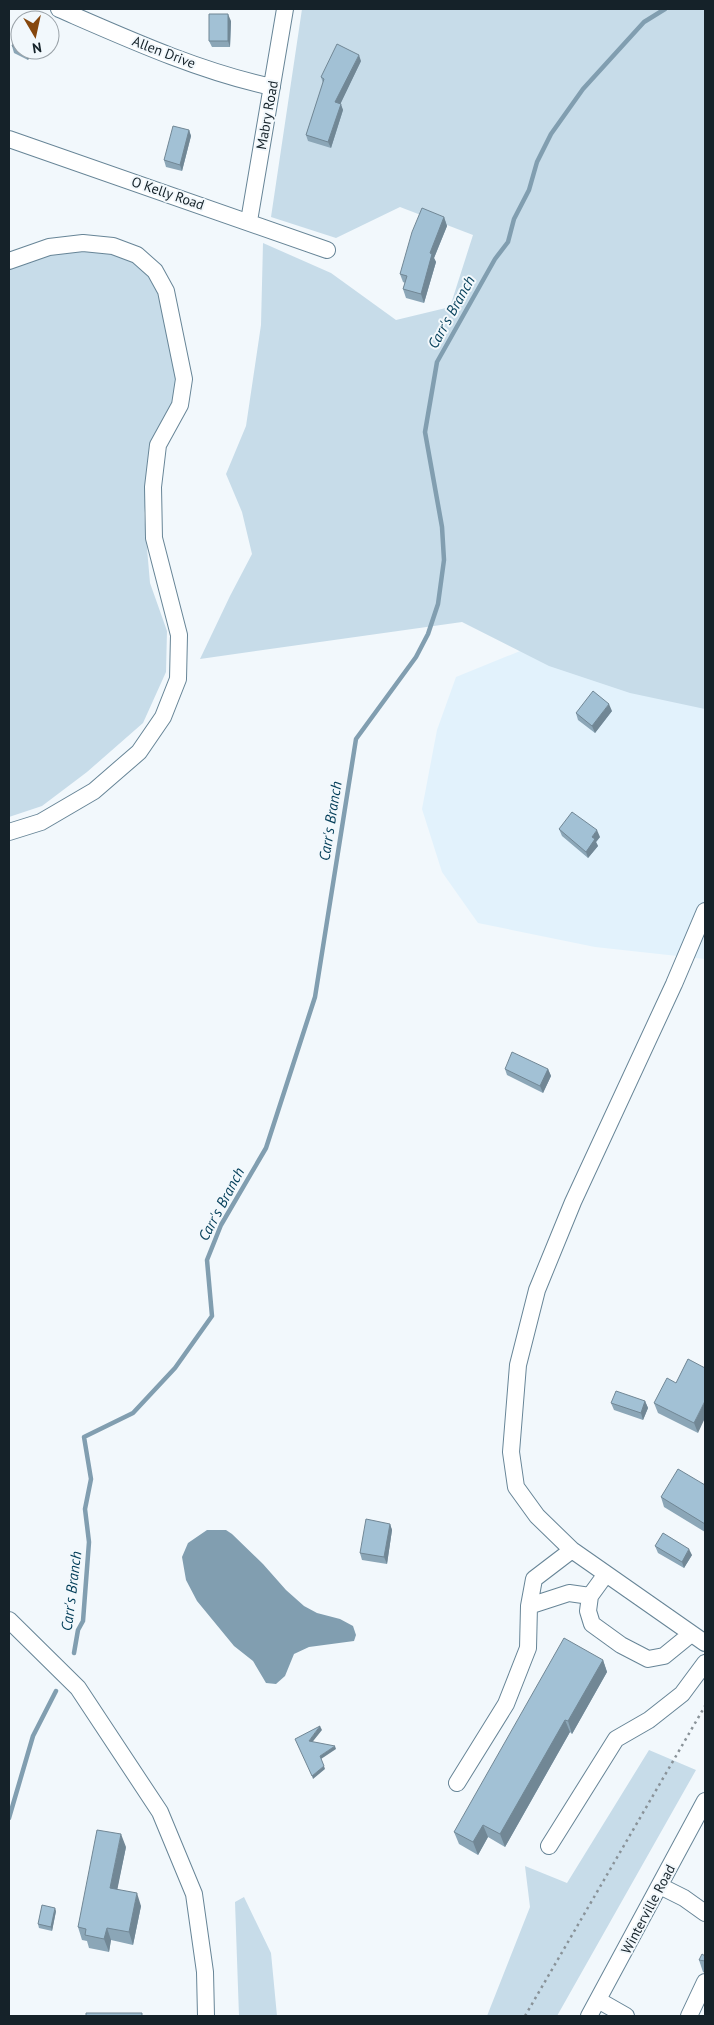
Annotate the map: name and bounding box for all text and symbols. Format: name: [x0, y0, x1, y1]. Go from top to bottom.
north arrow: [10, 10, 60, 60]
street label: Allen Drive: [130, 32, 198, 72]
text: N: [31, 38, 43, 57]
street label: Mabry Road: [252, 79, 282, 151]
street label: O Kelly Road: [129, 172, 207, 214]
water label: Carr's Branch: [423, 272, 479, 352]
water label: Carr's Branch: [314, 780, 346, 862]
water label: Carr's Branch: [194, 1164, 248, 1244]
water label: Carr's Branch: [57, 1550, 85, 1632]
street label: Winterville Road: [617, 1861, 679, 1957]

